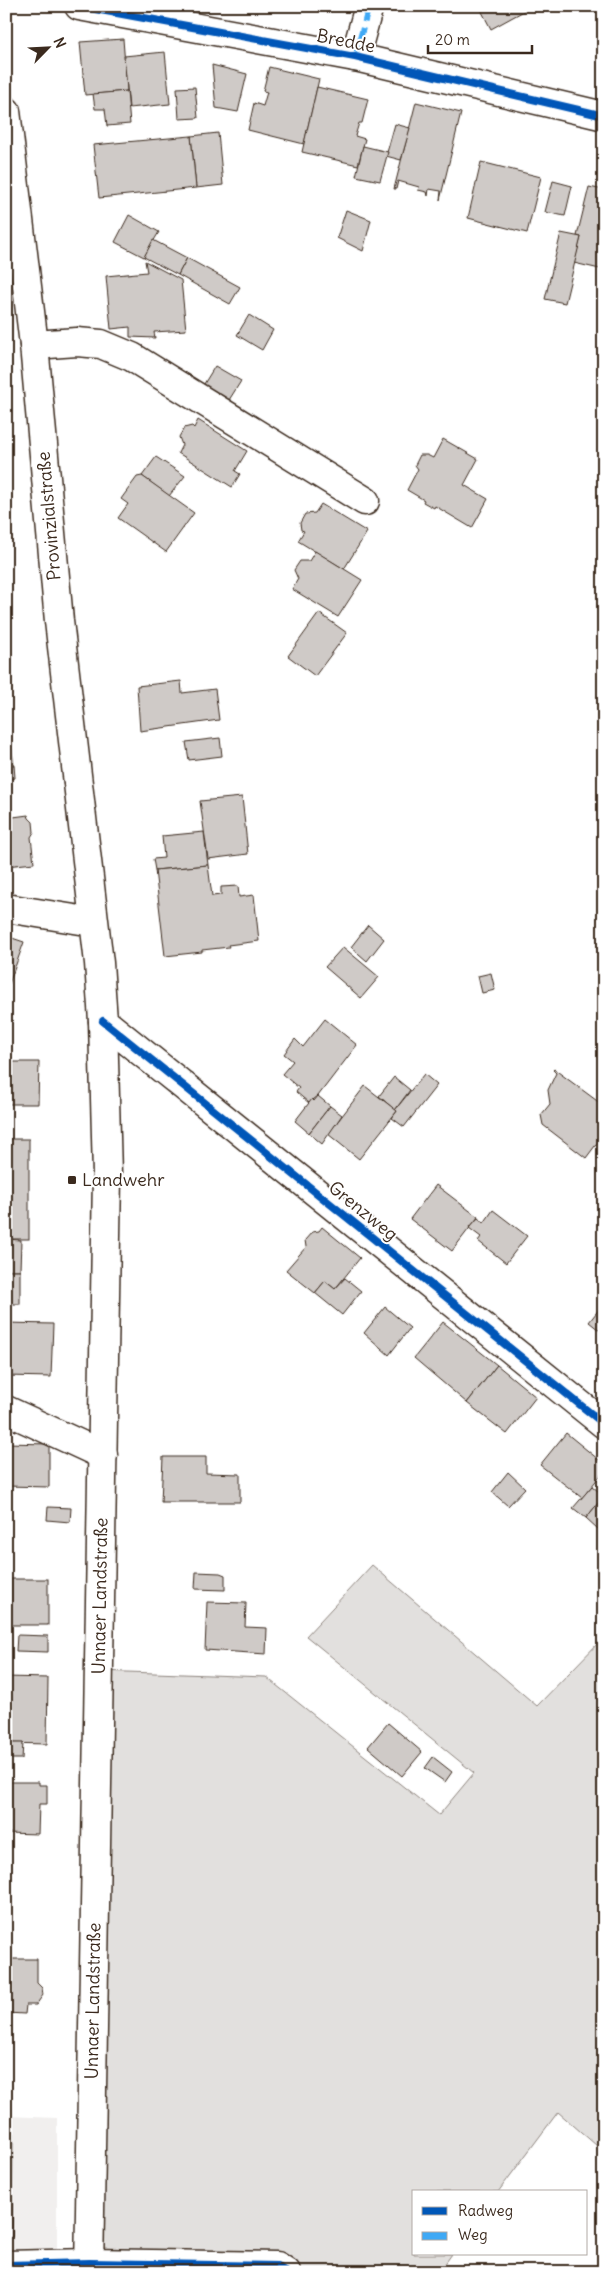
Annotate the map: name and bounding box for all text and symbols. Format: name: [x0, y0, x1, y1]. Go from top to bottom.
north arrow: [22, 22, 72, 72]
scale bar: [428, 22, 531, 54]
street label: Bredde: [315, 24, 377, 57]
text: 20 m: [435, 30, 470, 49]
text: N: [50, 35, 70, 51]
street label: Provinzialstraße: [31, 451, 66, 582]
place label: Landwehr: [82, 1168, 165, 1191]
marker: Landwehr: [66, 1174, 78, 1186]
street label: Grenzweg: [324, 1176, 403, 1245]
street label: Unnaer Landstraße: [87, 1517, 112, 1674]
street label: Unnaer Landstraße: [80, 1922, 105, 2079]
legend: [412, 2190, 588, 2256]
text: Radweg: [458, 2201, 513, 2220]
text: Weg: [458, 2225, 488, 2244]

